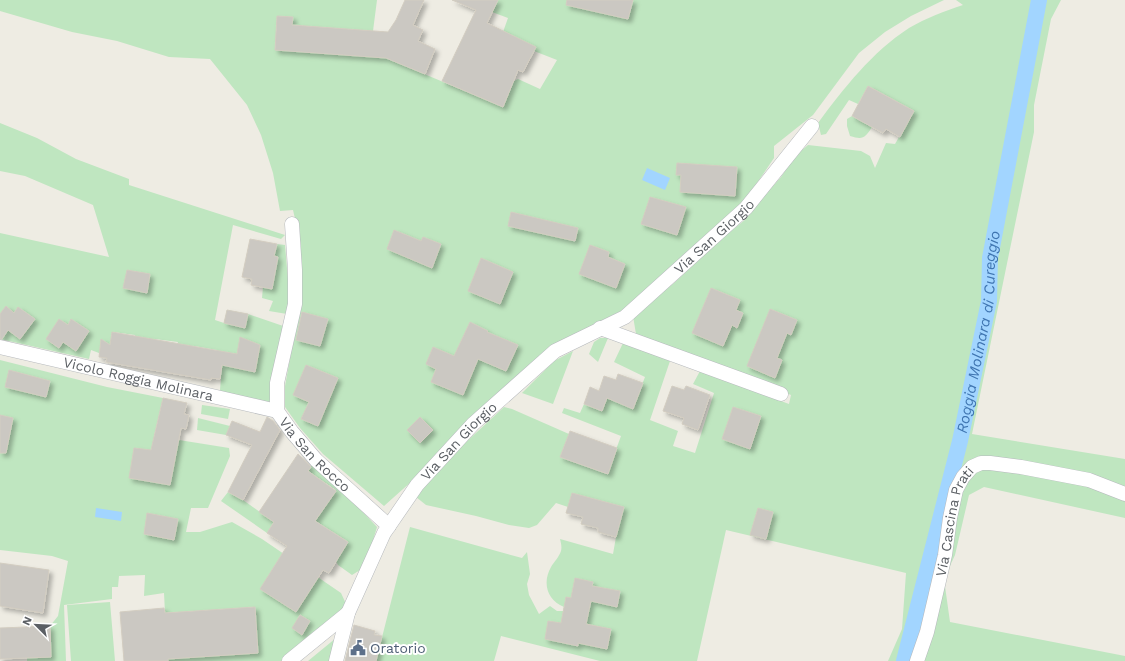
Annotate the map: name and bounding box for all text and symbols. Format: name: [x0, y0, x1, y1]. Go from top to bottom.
street label: Via San Giorgio: [671, 196, 758, 277]
water label: Roggia Molinara di Cureggio: [953, 229, 1004, 435]
street label: Vicolo Roggia Molinara: [62, 354, 215, 404]
street label: Via San Giorgio: [417, 399, 500, 484]
street label: Via San Rocco: [276, 414, 354, 495]
street label: Via Cascina Prati: [932, 463, 977, 578]
north arrow: [16, 605, 56, 645]
text: N: [20, 615, 35, 628]
public building icon: Oratorio: [349, 639, 367, 657]
place label: Oratorio: [370, 640, 426, 656]

